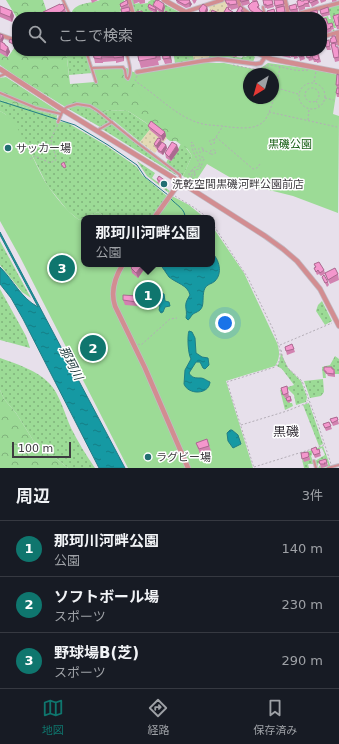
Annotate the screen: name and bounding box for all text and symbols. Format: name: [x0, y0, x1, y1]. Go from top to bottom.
search box: [12, 12, 327, 56]
icon: search: [26, 23, 48, 45]
text: ここで検索: [58, 27, 133, 45]
north arrow: [243, 68, 279, 104]
park label: 黒磯公園: [268, 138, 312, 151]
place label: サッカー場: [16, 142, 71, 155]
marker: サッカー場: [3, 143, 13, 153]
place label: 洗乾空間黒磯河畔公園前店: [172, 178, 304, 191]
marker: 洗乾空間黒磯河畔公園前店: [159, 179, 169, 189]
popup: [81, 215, 215, 267]
text: 那珂川河畔公園: [95, 224, 201, 242]
text: 公園: [95, 245, 122, 260]
pin: 3: [49, 253, 75, 283]
pin: 1: [135, 280, 161, 310]
your location: [215, 313, 235, 333]
pin: 2: [80, 333, 106, 363]
water label: 那珂川: [57, 344, 86, 384]
district label: 黒磯: [273, 424, 299, 439]
scale bar: [12, 440, 71, 459]
text: 100 m: [18, 442, 53, 455]
place label: ラグビー場: [156, 451, 211, 464]
marker: ラグビー場: [143, 452, 153, 462]
text: 周辺: [16, 486, 50, 506]
text: 3件: [302, 488, 323, 503]
text: 那珂川河畔公園: [54, 532, 159, 550]
text: 1: [24, 541, 34, 556]
text: 140 m: [281, 541, 323, 556]
text: 公園: [54, 553, 80, 568]
text: ソフトボール場: [54, 588, 159, 606]
text: 2: [24, 597, 34, 612]
text: 230 m: [281, 597, 323, 612]
text: スポーツ: [54, 609, 106, 624]
text: 野球場B(芝): [54, 644, 139, 662]
text: 3: [24, 653, 34, 668]
text: 290 m: [281, 653, 323, 668]
text: スポーツ: [54, 665, 106, 680]
tab: 地図: [42, 697, 64, 737]
tab: 経路: [147, 697, 169, 737]
tab: 保存済み: [253, 697, 297, 737]

